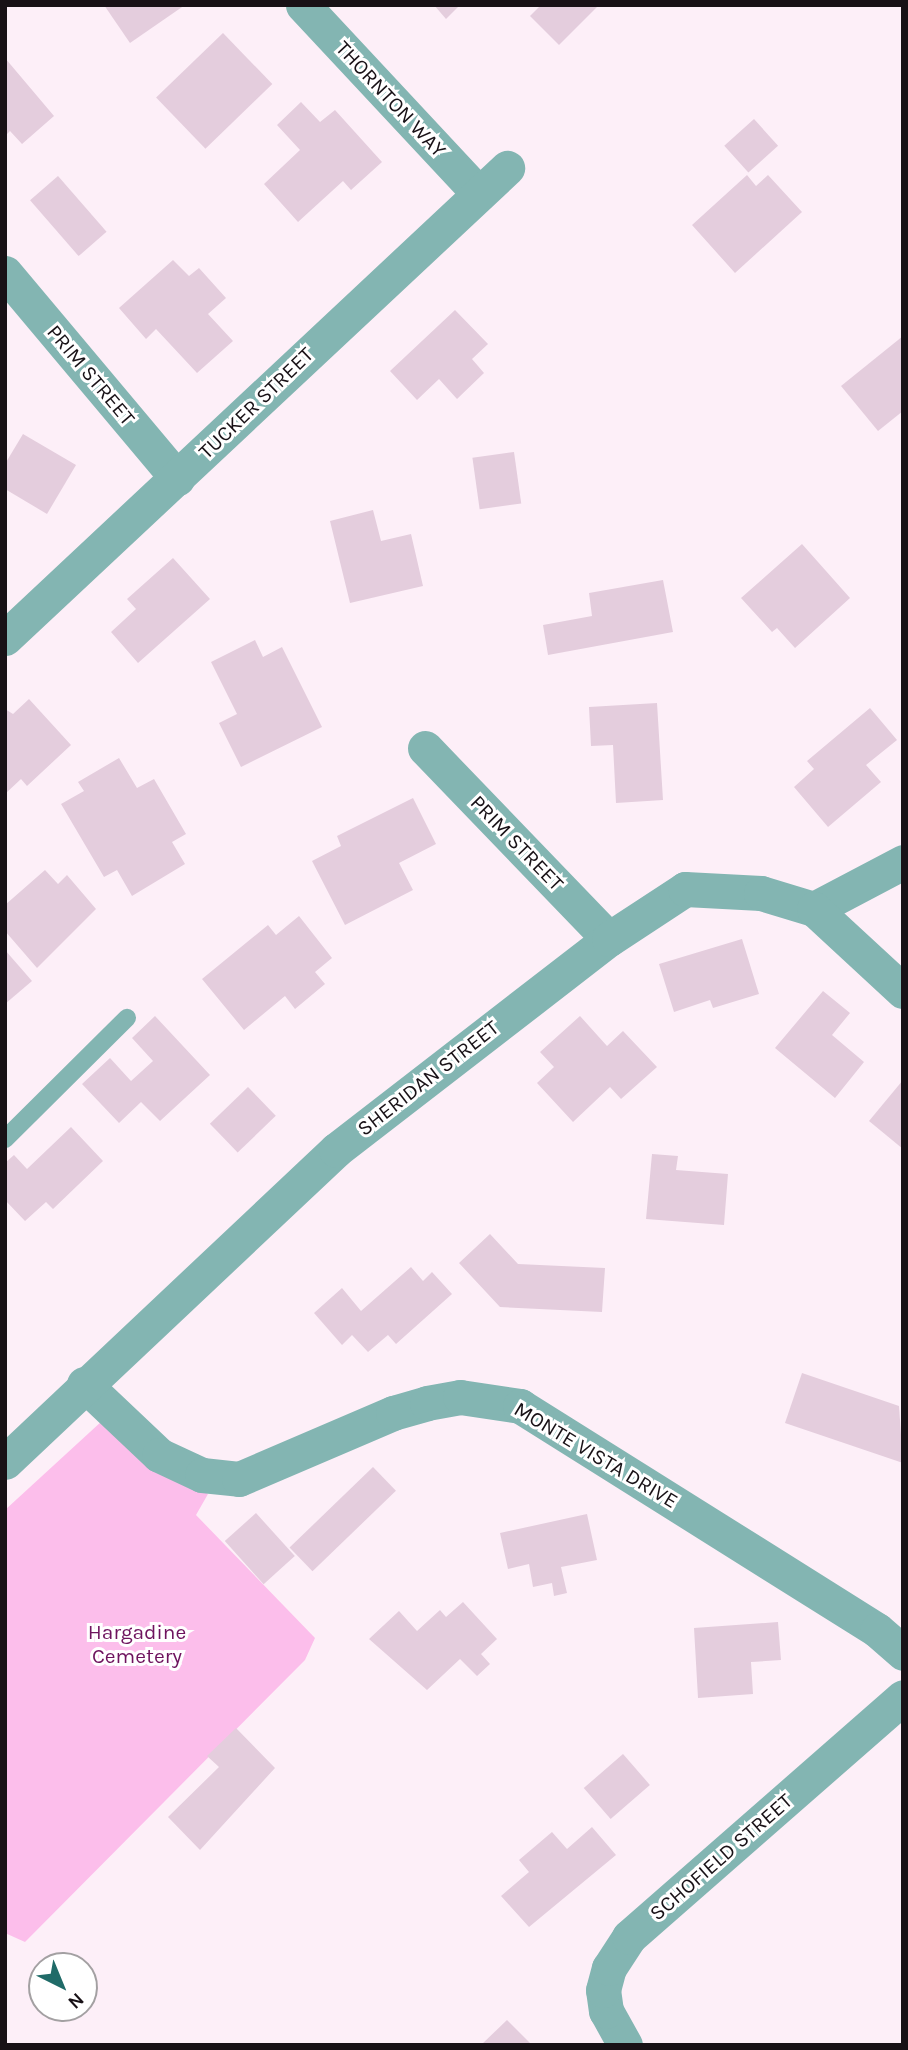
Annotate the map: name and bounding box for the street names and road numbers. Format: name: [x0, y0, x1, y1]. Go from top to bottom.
street label: THORNTON WAY: [331, 36, 451, 162]
street label: PRIM STREET: [42, 320, 140, 430]
street label: TUCKER STREET: [193, 342, 319, 464]
street label: PRIM STREET: [465, 790, 569, 896]
street label: SHERIDAN STREET: [352, 1015, 504, 1141]
street label: MONTE VISTA DRIVE: [510, 1396, 682, 1514]
street label: SCHOFIELD STREET: [645, 1788, 797, 1926]

